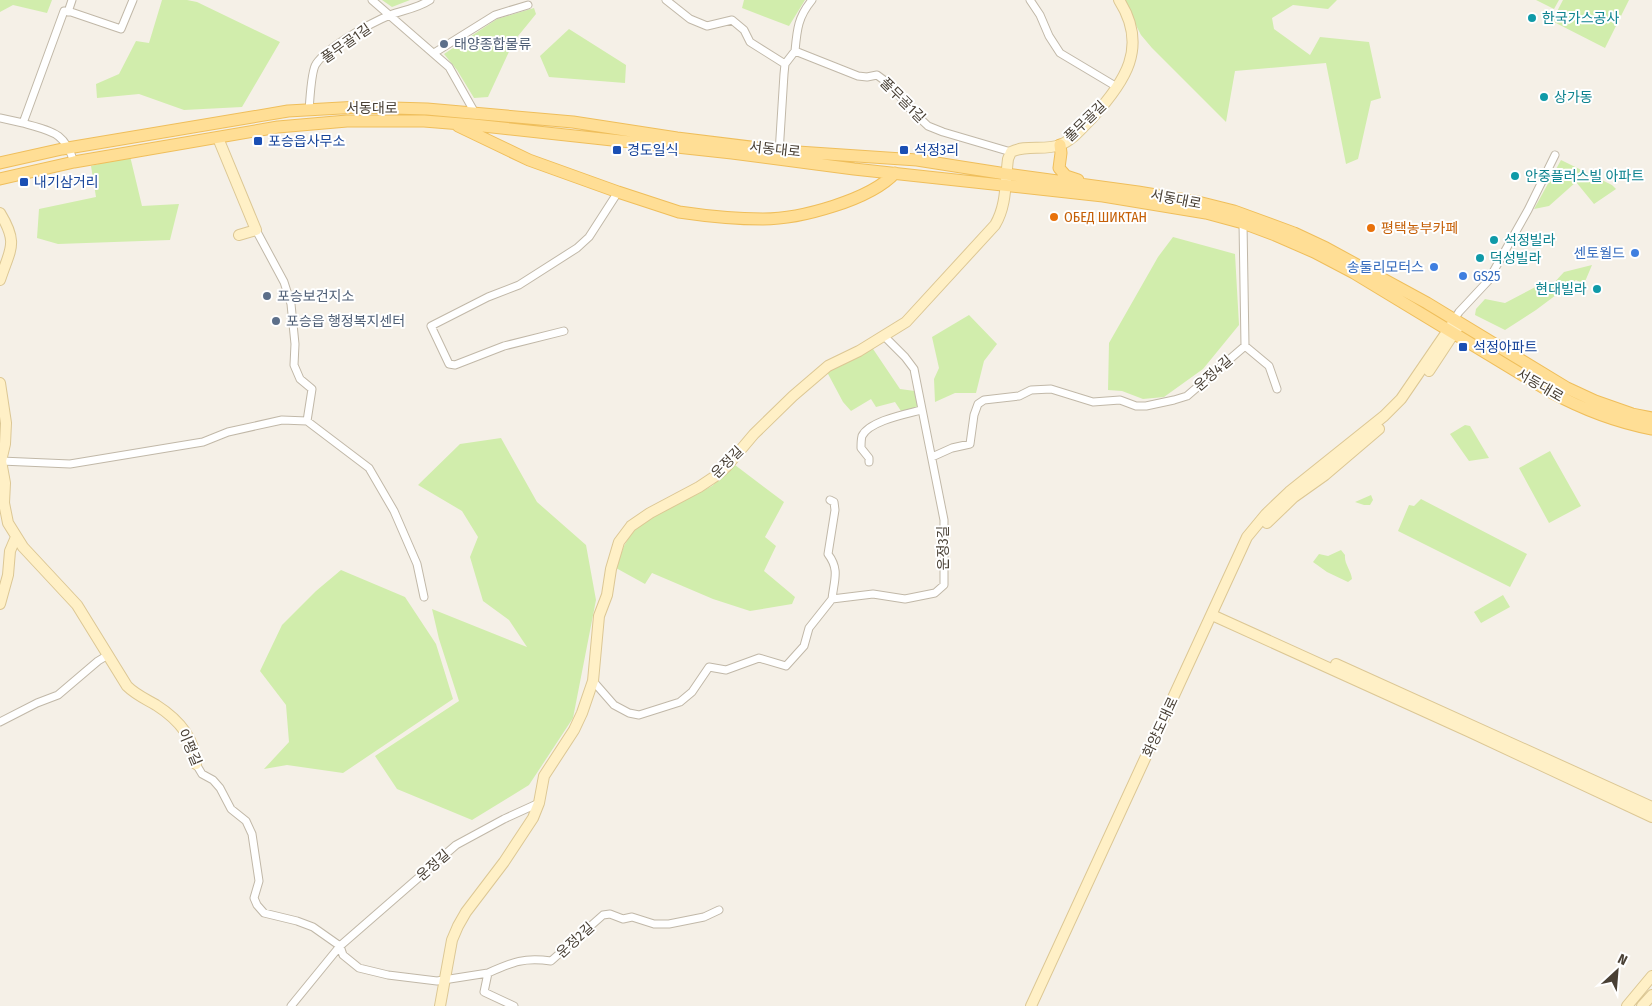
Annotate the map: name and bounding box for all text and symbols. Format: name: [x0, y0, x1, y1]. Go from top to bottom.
place label: 한국가스공사: [1542, 10, 1619, 27]
marker: 한국가스공사: [1526, 12, 1538, 24]
street label: 풀무골1길: [318, 20, 375, 67]
place label: 태양종합물류: [454, 36, 531, 53]
marker: 태양종합물류: [438, 38, 450, 50]
street label: 풀무골1길: [876, 74, 929, 127]
place label: 상가동: [1554, 89, 1593, 106]
marker: 상가동: [1538, 91, 1550, 103]
street label: 풀무골길: [1061, 97, 1110, 145]
street label: 서동대로: [346, 100, 398, 117]
place label: 포승읍사무소: [268, 133, 345, 150]
marker: 포승읍사무소: [252, 135, 264, 147]
street label: 서동대로: [748, 138, 802, 161]
place label: 경도일식: [627, 142, 679, 159]
place label: 석정3리: [914, 142, 959, 159]
marker: 경도일식: [611, 144, 623, 156]
marker: 석정3리: [898, 144, 910, 156]
place label: 안중플러스빌 아파트: [1525, 168, 1644, 185]
marker: 안중플러스빌 아파트: [1509, 170, 1521, 182]
place label: 내기삼거리: [34, 174, 98, 191]
marker: 내기삼거리: [18, 176, 30, 188]
street label: 서동대로: [1149, 186, 1203, 213]
place label: ОБЕД ШИКТАН: [1064, 209, 1147, 226]
marker: ОБЕД ШИКТАН: [1048, 211, 1060, 223]
place label: 평택농부카페: [1381, 220, 1458, 237]
marker: 평택농부카페: [1365, 222, 1377, 234]
place label: 석정빌라: [1504, 232, 1556, 249]
marker: 석정빌라: [1488, 234, 1500, 246]
place label: 센토월드: [1573, 245, 1625, 262]
marker: 센토월드: [1629, 247, 1641, 259]
place label: 덕성빌라: [1490, 250, 1542, 267]
marker: 덕성빌라: [1474, 252, 1486, 264]
place label: 송둘리모터스: [1347, 259, 1424, 276]
marker: 송둘리모터스: [1428, 261, 1440, 273]
place label: GS25: [1473, 268, 1500, 285]
marker: GS25: [1457, 270, 1469, 282]
place label: 현대빌라: [1535, 281, 1587, 298]
marker: 현대빌라: [1591, 283, 1603, 295]
place label: 포승보건지소: [277, 288, 354, 305]
marker: 포승보건지소: [261, 290, 273, 302]
place label: 포승읍 행정복지센터: [286, 313, 405, 330]
marker: 포승읍 행정복지센터: [270, 315, 282, 327]
place label: 석정아파트: [1473, 339, 1538, 356]
marker: 석정아파트: [1457, 341, 1469, 353]
street label: 운정4길: [1191, 352, 1236, 395]
street label: 서동대로: [1513, 365, 1566, 406]
street label: 운정길: [708, 443, 747, 482]
street label: 운정3길: [935, 526, 952, 570]
street label: 화양도대로: [1139, 694, 1182, 760]
street label: 이평길: [174, 726, 205, 768]
street label: 운정길: [413, 846, 453, 884]
street label: 운정2길: [553, 919, 598, 962]
north arrow: [1592, 946, 1642, 996]
text: N: [1615, 950, 1630, 969]

